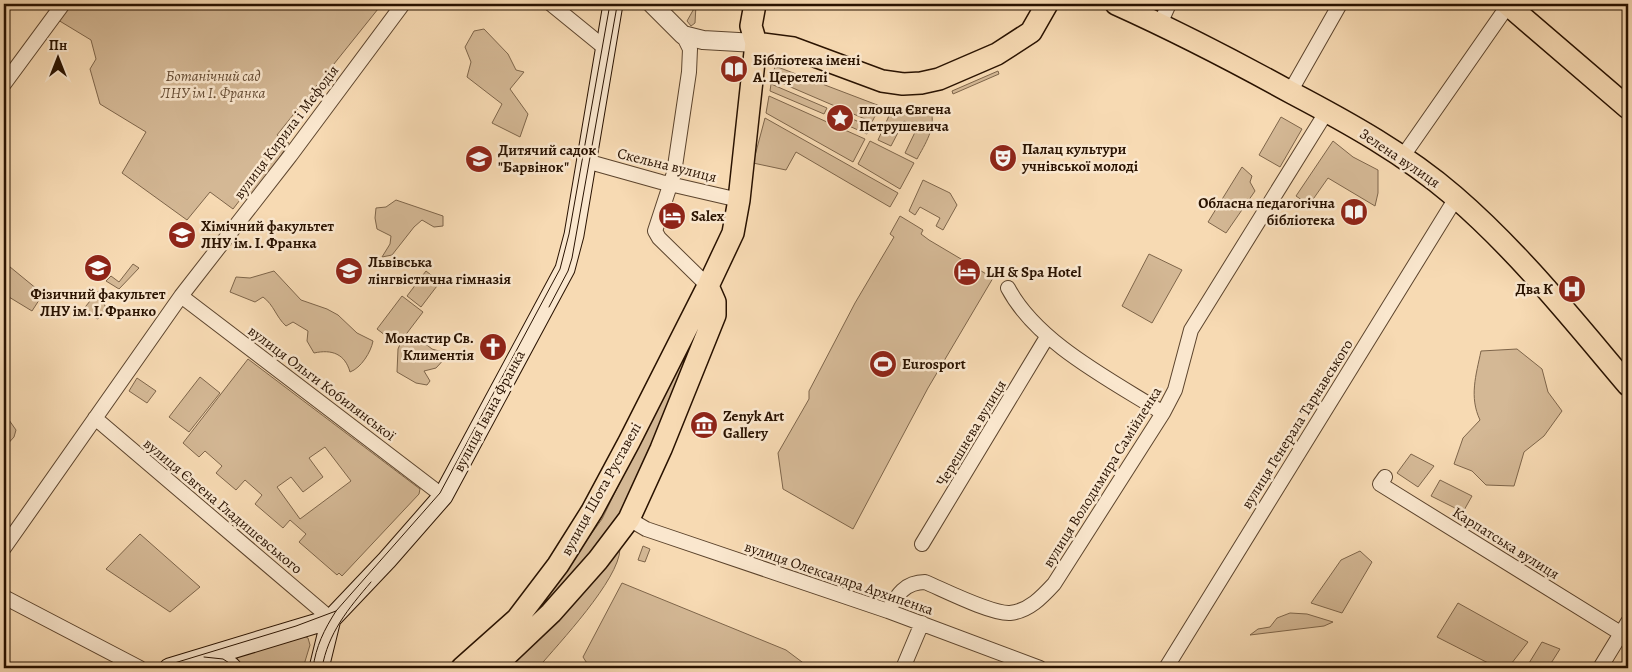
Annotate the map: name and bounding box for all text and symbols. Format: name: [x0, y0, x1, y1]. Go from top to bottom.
north arrow: [32, 32, 82, 82]
text: Пн: [49, 36, 67, 55]
place label: Бібліотека імені А. Церетелі: [752, 50, 861, 87]
library icon: Бібліотека імені А. Церетелі: [719, 54, 749, 84]
street label: вулиця Кирила і Мефодія: [229, 61, 343, 203]
park label: Ботанічний сад ЛНУ ім І. Франка: [160, 66, 265, 103]
place label: площа Євгена Петрушевича: [859, 99, 952, 136]
place icon: площа Євгена Петрушевича: [825, 103, 855, 133]
street label: Зелена вулиця: [1356, 124, 1444, 192]
place label: Палац культури учнівської молоді: [1021, 139, 1139, 176]
place label: Дитячий садок "Барвінок": [498, 140, 596, 177]
street label: Скельна вулиця: [615, 143, 719, 187]
theatre icon: Палац культури учнівської молоді: [988, 143, 1018, 173]
school or university icon: Дитячий садок "Барвінок": [464, 144, 494, 174]
place label: Обласна педагогічна бібліотека: [1198, 193, 1336, 230]
library icon: Обласна педагогічна бібліотека: [1339, 197, 1369, 227]
hotel icon: Salex: [657, 201, 687, 231]
place label: Salex: [691, 206, 725, 226]
place label: Хімічний факультет ЛНУ ім. І. Франка: [201, 216, 334, 253]
school or university icon: Хімічний факультет ЛНУ ім. І. Франка: [167, 220, 197, 250]
place label: Львівська лінгвістична гімназія: [367, 252, 511, 289]
school or university icon: Фізичний факультет ЛНУ ім. І. Франко: [83, 253, 113, 283]
school or university icon: Львівська лінгвістична гімназія: [334, 256, 364, 286]
hotel icon: LH & Spa Hotel: [952, 257, 982, 287]
place label: LH & Spa Hotel: [986, 262, 1081, 282]
hospital icon: Два К: [1557, 274, 1587, 304]
place label: Два К: [1516, 279, 1553, 299]
place label: Фізичний факультет ЛНУ ім. І. Франко: [30, 284, 166, 321]
street label: вулиця Ольги Кобилянської: [244, 321, 400, 445]
place label: Монастир Св. Климентія: [385, 328, 474, 365]
church icon: Монастир Св. Климентія: [478, 332, 508, 362]
street label: вулиця Генерала Тарнавського: [1236, 335, 1358, 513]
street label: вулиця Івана Франка: [448, 347, 530, 475]
sports icon: Eurosport: [868, 349, 898, 379]
place label: Eurosport: [902, 354, 966, 374]
street label: Черешнева вулиця: [931, 376, 1011, 490]
street label: вулиця Володимира Самійленка: [1038, 383, 1166, 571]
place label: Zenyk Art Gallery: [723, 406, 784, 443]
museum icon: Zenyk Art Gallery: [689, 410, 719, 440]
street label: вулиця Шота Руставелі: [556, 419, 646, 559]
street label: вулиця Євгена Гладишевського: [139, 433, 307, 579]
street label: Карпатська вулиця: [1449, 502, 1563, 584]
street label: вулиця Олександра Архипенка: [742, 536, 936, 620]

